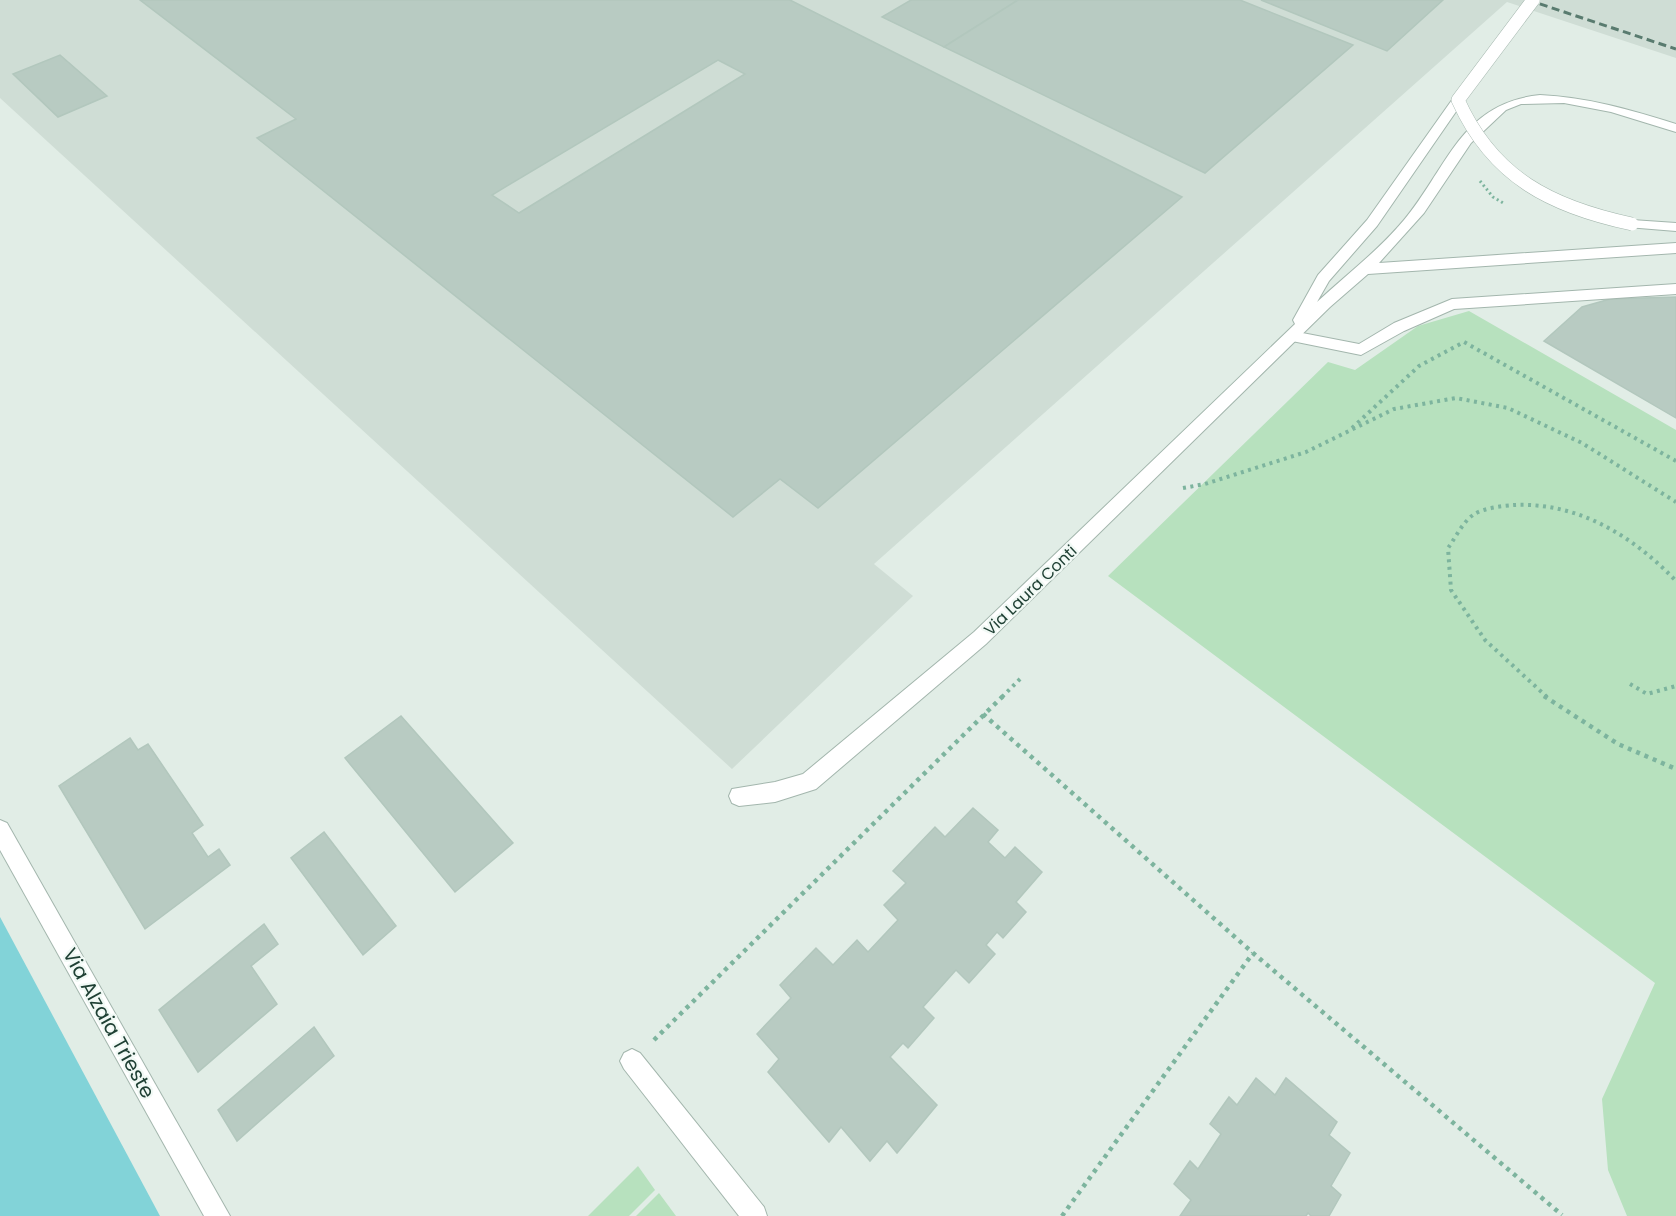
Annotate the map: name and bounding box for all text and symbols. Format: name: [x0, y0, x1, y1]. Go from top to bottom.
street label: Via Laura Conti: [979, 540, 1082, 641]
street label: Via Alzaia Trieste: [56, 943, 162, 1103]

